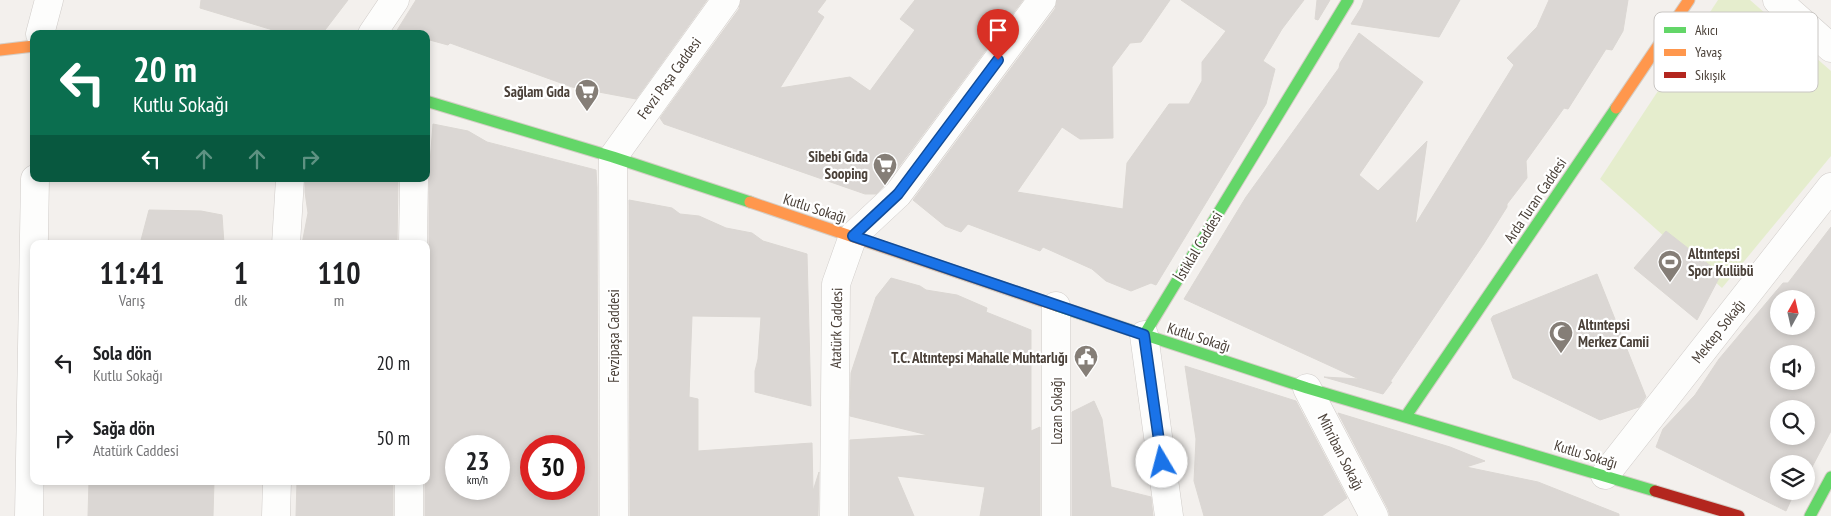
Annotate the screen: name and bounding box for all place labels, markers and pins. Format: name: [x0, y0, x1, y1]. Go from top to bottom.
pin: [977, 9, 1019, 60]
supermarket icon: Sağlam Gıda: [574, 78, 600, 112]
place label: Sağlam Gıda: [504, 82, 570, 101]
place label: Sibebi Gıda Sooping: [808, 147, 868, 183]
supermarket icon: Sibebi Gıda Sooping: [872, 152, 898, 186]
place label: Altıntepsi Spor Kulübü: [1687, 244, 1754, 280]
sports icon: Altıntepsi Spor Kulübü: [1657, 249, 1683, 283]
place label: Altıntepsi Merkez Camii: [1577, 315, 1649, 351]
mosque icon: Altıntepsi Merkez Camii: [1548, 320, 1574, 354]
public building icon: T.C. Altıntepsi Mahalle Muhtarlığı: [1073, 344, 1099, 378]
place label: T.C. Altıntepsi Mahalle Muhtarlığı: [891, 348, 1068, 367]

